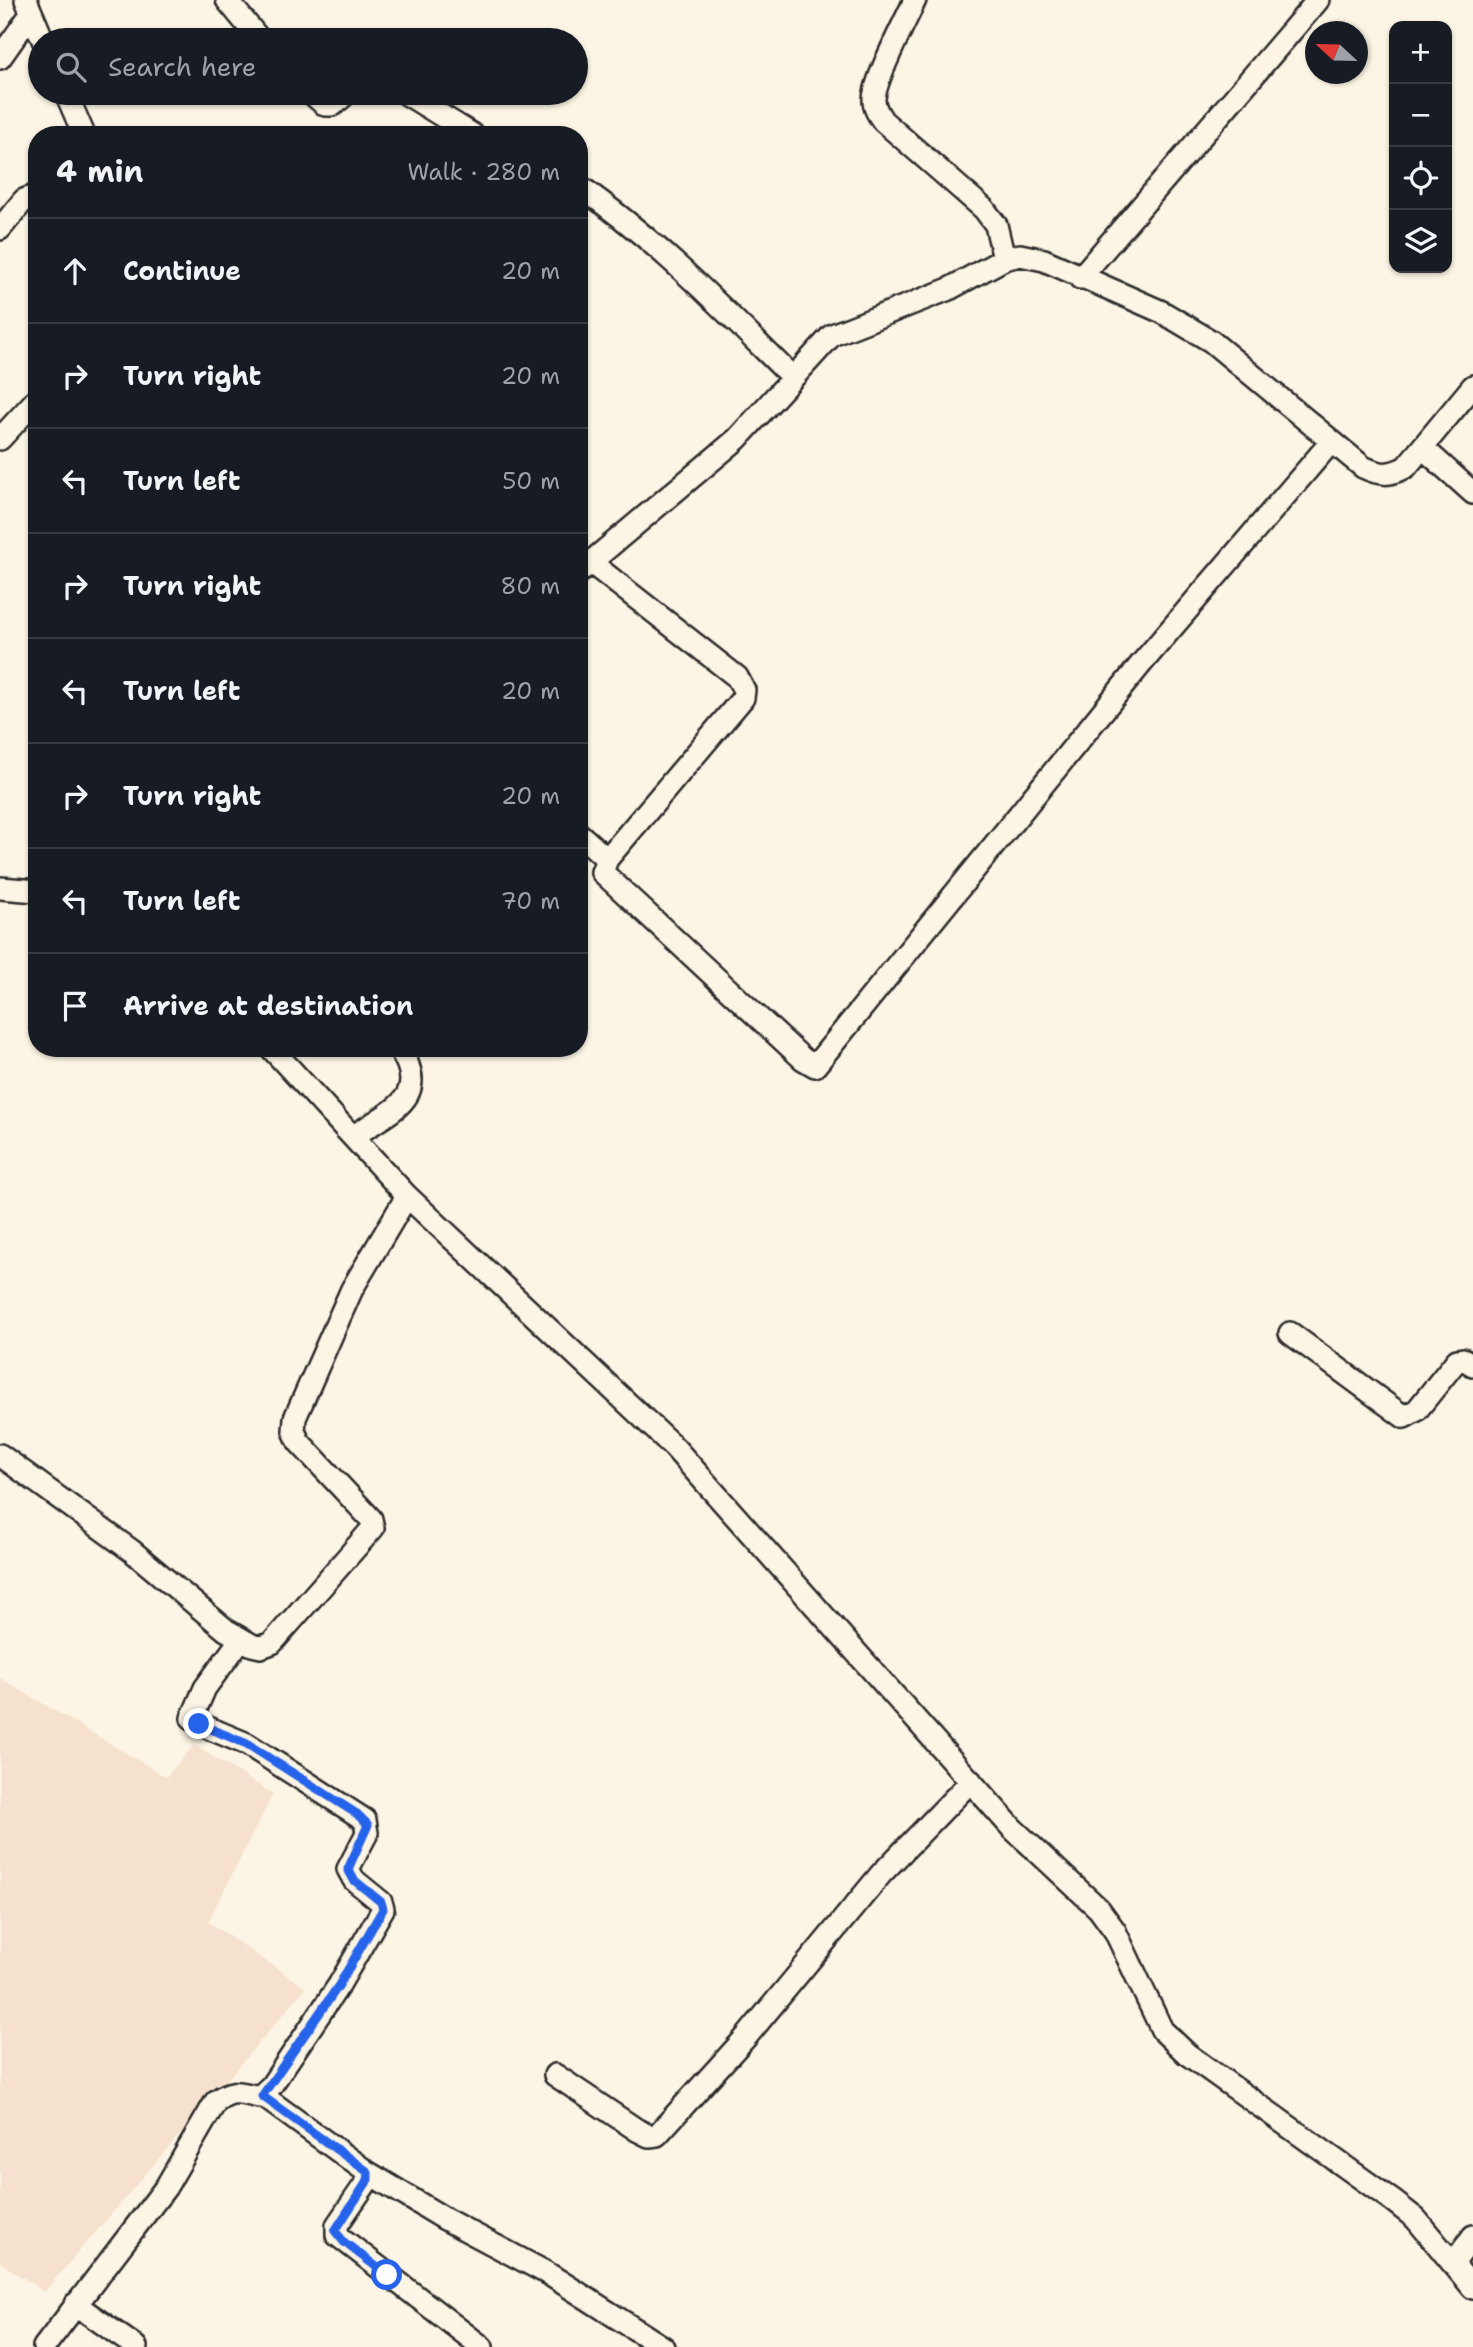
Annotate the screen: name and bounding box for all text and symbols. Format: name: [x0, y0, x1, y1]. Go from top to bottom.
north arrow: [1305, 21, 1368, 84]
map controls: [1389, 21, 1452, 273]
button: +: [1389, 21, 1452, 84]
search box: [28, 28, 588, 105]
icon: search: [52, 48, 90, 86]
text: Search here: [108, 49, 257, 84]
button: −: [1389, 84, 1452, 147]
button: locate: [1389, 147, 1452, 210]
text: 4 min: [56, 151, 143, 192]
text: Walk · 280 m: [407, 157, 560, 187]
button: layers: [1389, 210, 1452, 273]
icon: ahead: [56, 252, 94, 290]
text: Continue: [123, 253, 241, 288]
text: 20 m: [501, 256, 560, 286]
icon: right: [56, 357, 94, 395]
text: Turn right: [123, 358, 261, 393]
text: 20 m: [501, 361, 560, 391]
icon: left: [56, 462, 94, 500]
text: Turn left: [123, 463, 240, 498]
text: 50 m: [502, 466, 560, 496]
icon: right: [56, 567, 94, 605]
text: Turn right: [123, 568, 261, 603]
text: 80 m: [501, 571, 560, 601]
icon: left: [56, 672, 94, 710]
text: Turn left: [123, 673, 240, 708]
text: 20 m: [501, 676, 560, 706]
icon: right: [56, 777, 94, 815]
text: Turn right: [123, 778, 261, 813]
text: 20 m: [501, 781, 560, 811]
icon: left: [56, 882, 94, 920]
text: Turn left: [123, 883, 240, 918]
text: 70 m: [501, 886, 560, 916]
icon: arrive: [56, 987, 94, 1025]
text: Arrive at destination: [123, 988, 413, 1023]
route end: [183, 1708, 214, 1739]
route start: [371, 2259, 402, 2290]

